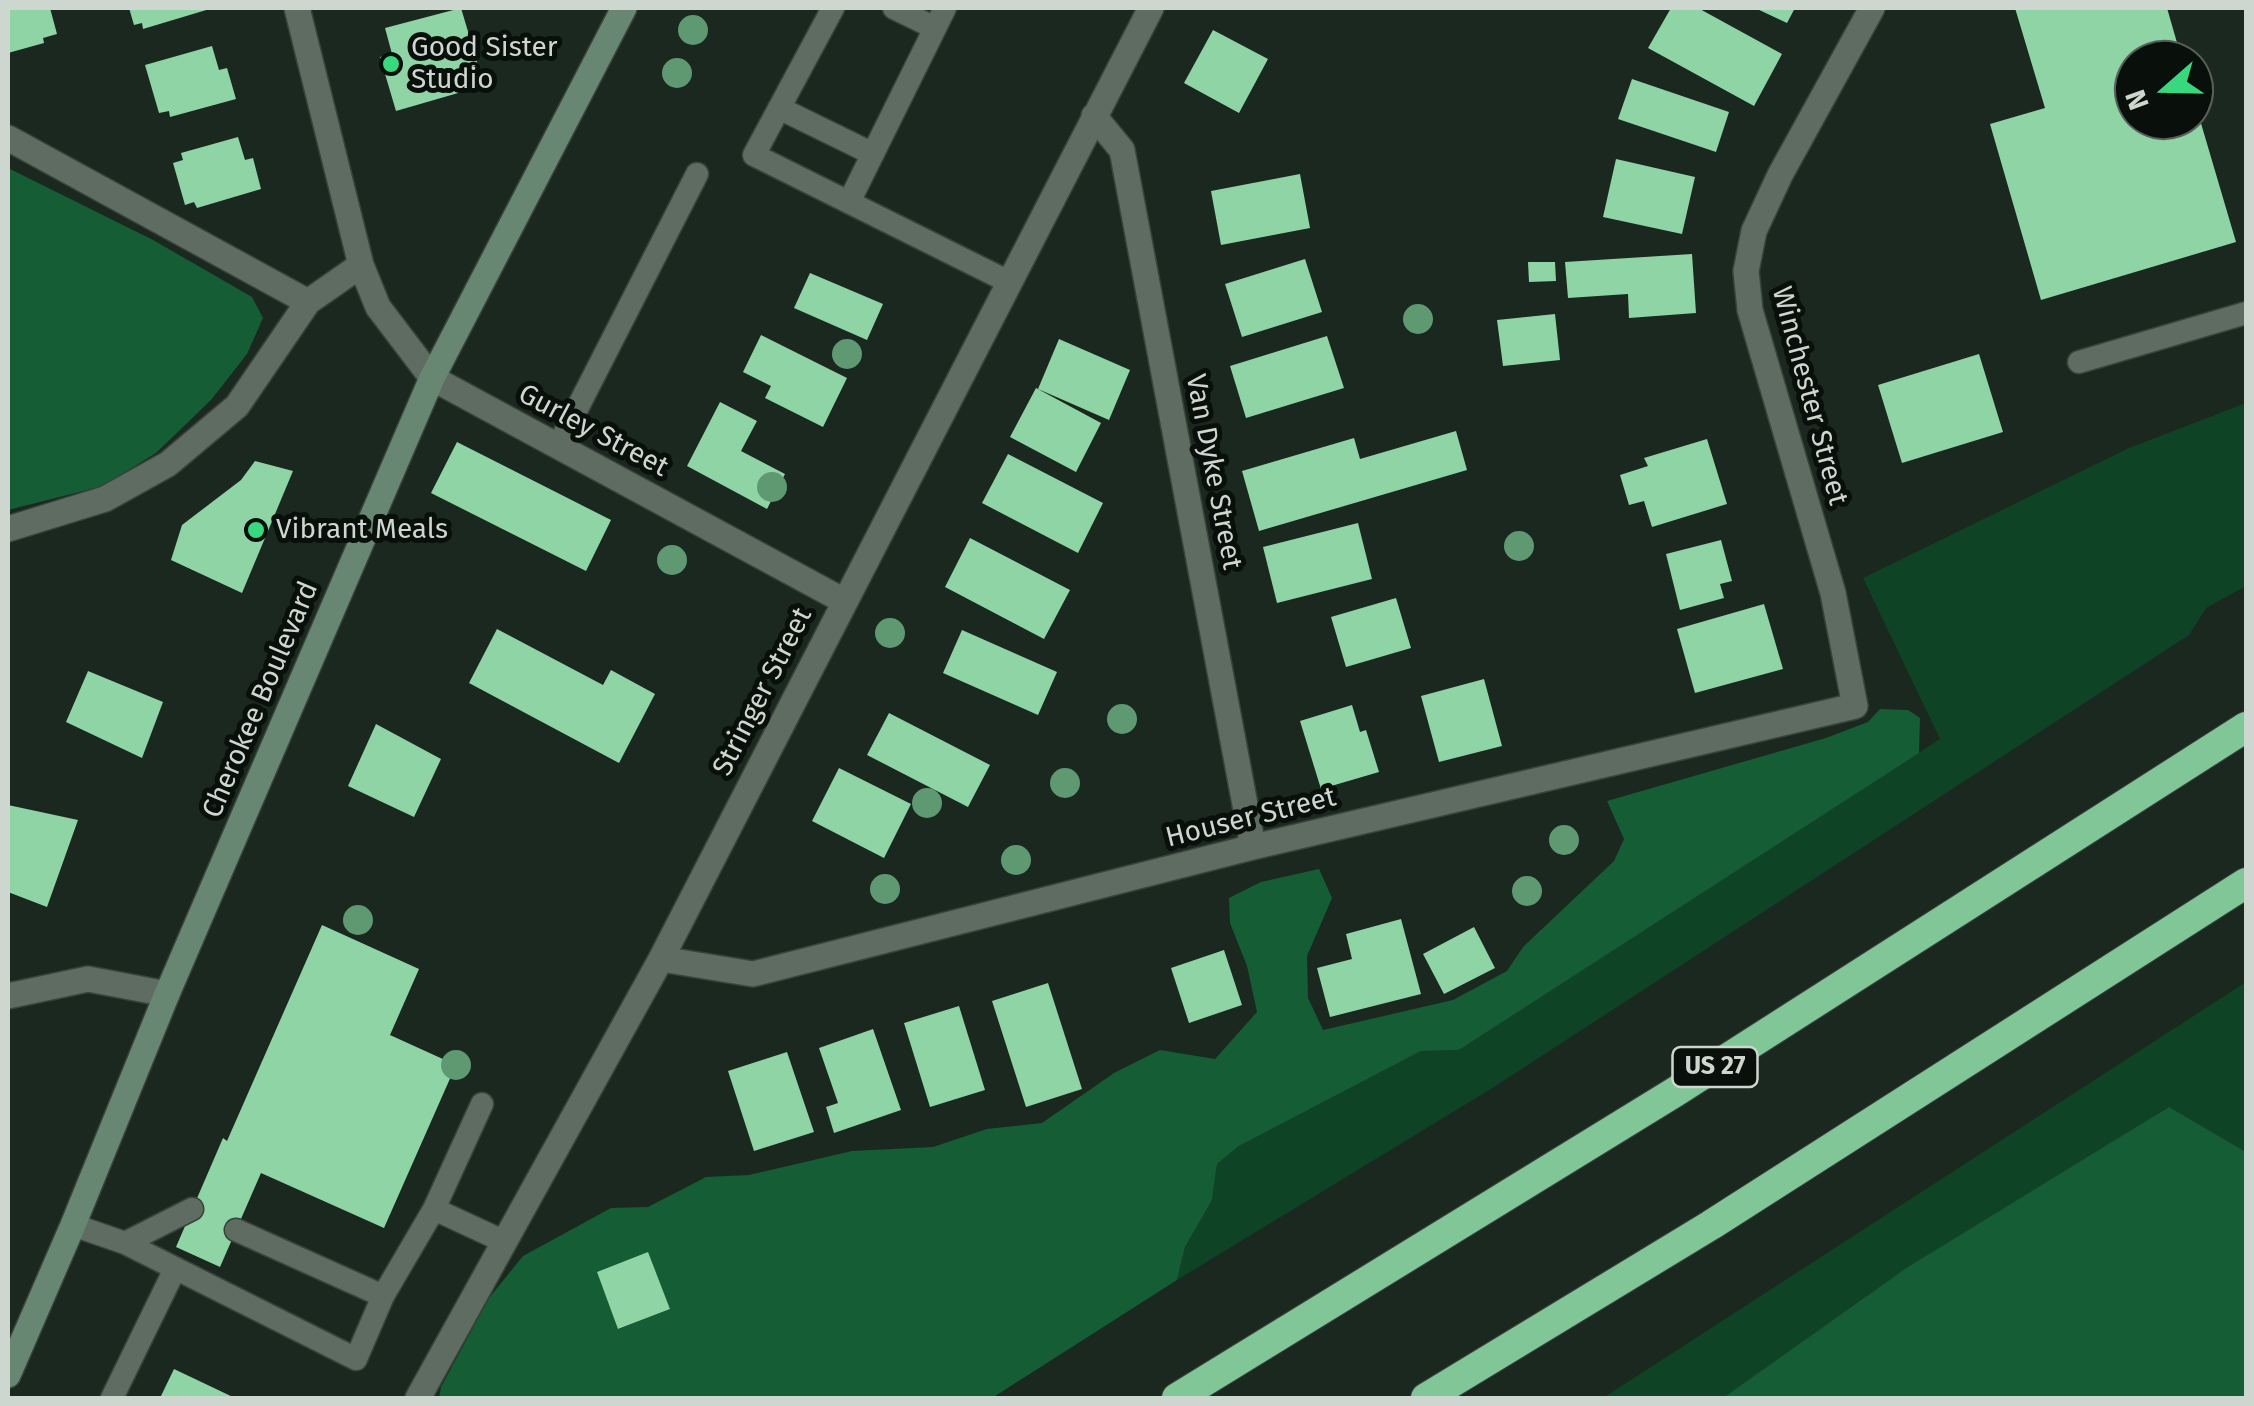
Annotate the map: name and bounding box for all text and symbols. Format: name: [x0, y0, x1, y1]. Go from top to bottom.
place label: Good Sister Studio: [411, 31, 558, 97]
north arrow: [2114, 40, 2214, 140]
marker: Good Sister Studio: [380, 53, 402, 75]
text: N: [2119, 85, 2156, 114]
street label: Winchester Street: [1764, 283, 1854, 509]
street label: Van Dyke Street: [1178, 372, 1248, 572]
street label: Gurley Street: [512, 377, 674, 485]
place label: Vibrant Meals: [276, 513, 448, 547]
marker: Vibrant Meals: [245, 519, 267, 541]
street label: Cherokee Boulevard: [196, 577, 326, 823]
street label: Stringer Street: [706, 602, 820, 782]
street label: Houser Street: [1162, 781, 1340, 855]
road number: US 27: [1672, 1047, 1758, 1087]

